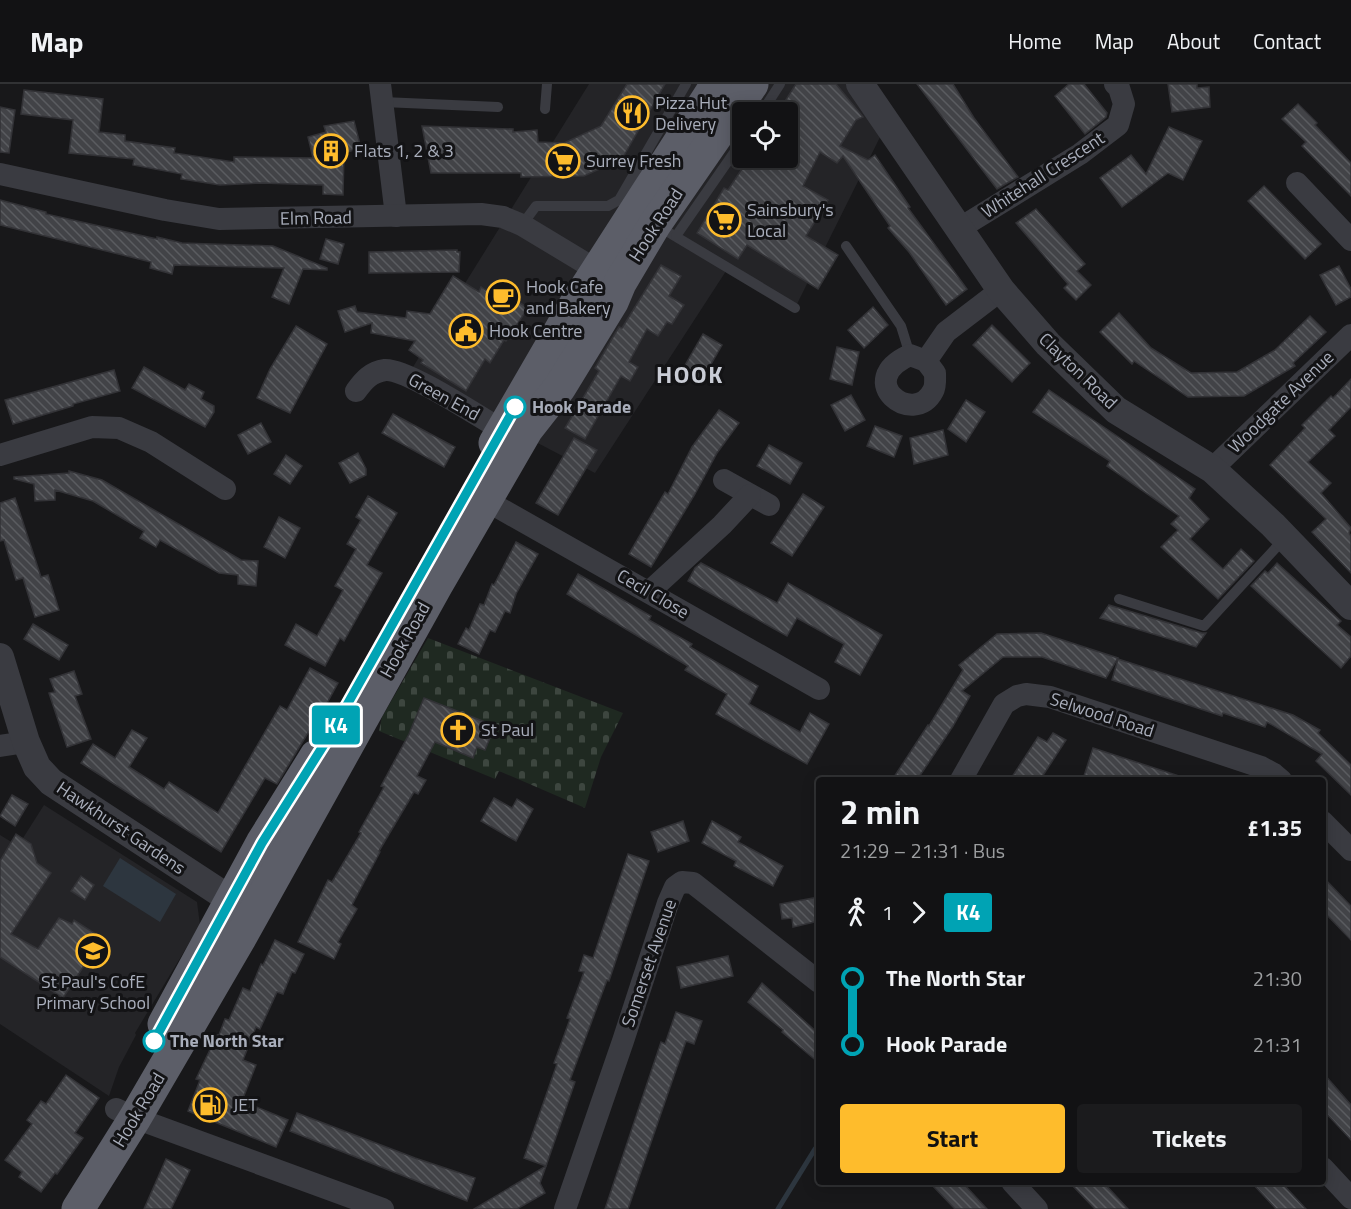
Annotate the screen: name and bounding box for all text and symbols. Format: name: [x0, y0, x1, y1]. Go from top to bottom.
text: Map: [30, 20, 84, 63]
text: Home: [1008, 25, 1062, 57]
text: Map: [1095, 25, 1134, 57]
text: About: [1167, 25, 1220, 57]
text: Contact: [1253, 25, 1321, 57]
place label: Pizza Hut Delivery: [655, 89, 728, 137]
restaurant icon: Pizza Hut Delivery: [614, 95, 650, 131]
map controls: [732, 102, 798, 168]
button: locate: [732, 102, 798, 168]
street label: Whitehall Crescent: [976, 124, 1110, 225]
building icon: Flats 1, 2 & 3: [313, 133, 349, 169]
place label: Flats 1, 2 & 3: [354, 137, 454, 164]
supermarket icon: Surrey Fresh: [545, 143, 581, 179]
place label: Surrey Fresh: [586, 147, 681, 174]
street label: Hook Road: [622, 183, 689, 267]
place label: Sainsbury's Local: [747, 196, 834, 244]
supermarket icon: Sainsbury's Local: [706, 202, 742, 238]
street label: Elm Road: [280, 203, 352, 232]
place label: Hook Cafe and Bakery: [526, 273, 611, 321]
cafe icon: Hook Cafe and Bakery: [485, 279, 521, 315]
public building icon: Hook Centre: [448, 313, 484, 349]
place label: Hook Centre: [489, 317, 582, 344]
street label: Clayton Road: [1033, 326, 1124, 415]
street label: Woodgate Avenue: [1222, 344, 1340, 459]
district label: HOOK: [656, 356, 724, 392]
street label: Green End: [404, 366, 485, 427]
place label: Hook Parade: [532, 393, 631, 420]
marker: Hook Parade: [504, 396, 526, 418]
street label: Cecil Close: [612, 562, 694, 625]
street label: Hook Road: [373, 597, 436, 682]
street label: Selwood Road: [1047, 685, 1158, 744]
line badge: K4: [309, 706, 363, 744]
text: K4: [324, 709, 348, 741]
church icon: St Paul: [440, 712, 476, 748]
place label: St Paul: [481, 716, 534, 743]
street label: Hawkhurst Gardens: [51, 774, 191, 881]
text: 2 min: [840, 787, 920, 837]
text: £1.35: [1247, 811, 1302, 845]
text: 21:29 – 21:31 · Bus: [840, 835, 1005, 866]
street label: Somerset Avenue: [614, 895, 683, 1030]
icon: walk: [840, 896, 873, 929]
icon: forward: [902, 896, 935, 929]
text: K4: [956, 896, 980, 928]
text: 1: [882, 897, 893, 928]
school or university icon: St Paul's CofE Primary School: [75, 933, 111, 969]
text: The North Star: [886, 961, 1025, 995]
text: 21:30: [1253, 963, 1302, 994]
place label: St Paul's CofE Primary School: [36, 968, 150, 1016]
place label: The North Star: [170, 1027, 284, 1054]
text: Hook Parade: [886, 1027, 1007, 1061]
text: 21:31: [1253, 1029, 1302, 1060]
marker: The North Star: [143, 1030, 165, 1052]
street label: Hook Road: [106, 1067, 171, 1152]
fuel station icon: JET: [192, 1087, 228, 1123]
place label: JET: [233, 1091, 258, 1118]
button: Start: [840, 1104, 1065, 1173]
button: Tickets: [1077, 1104, 1302, 1173]

